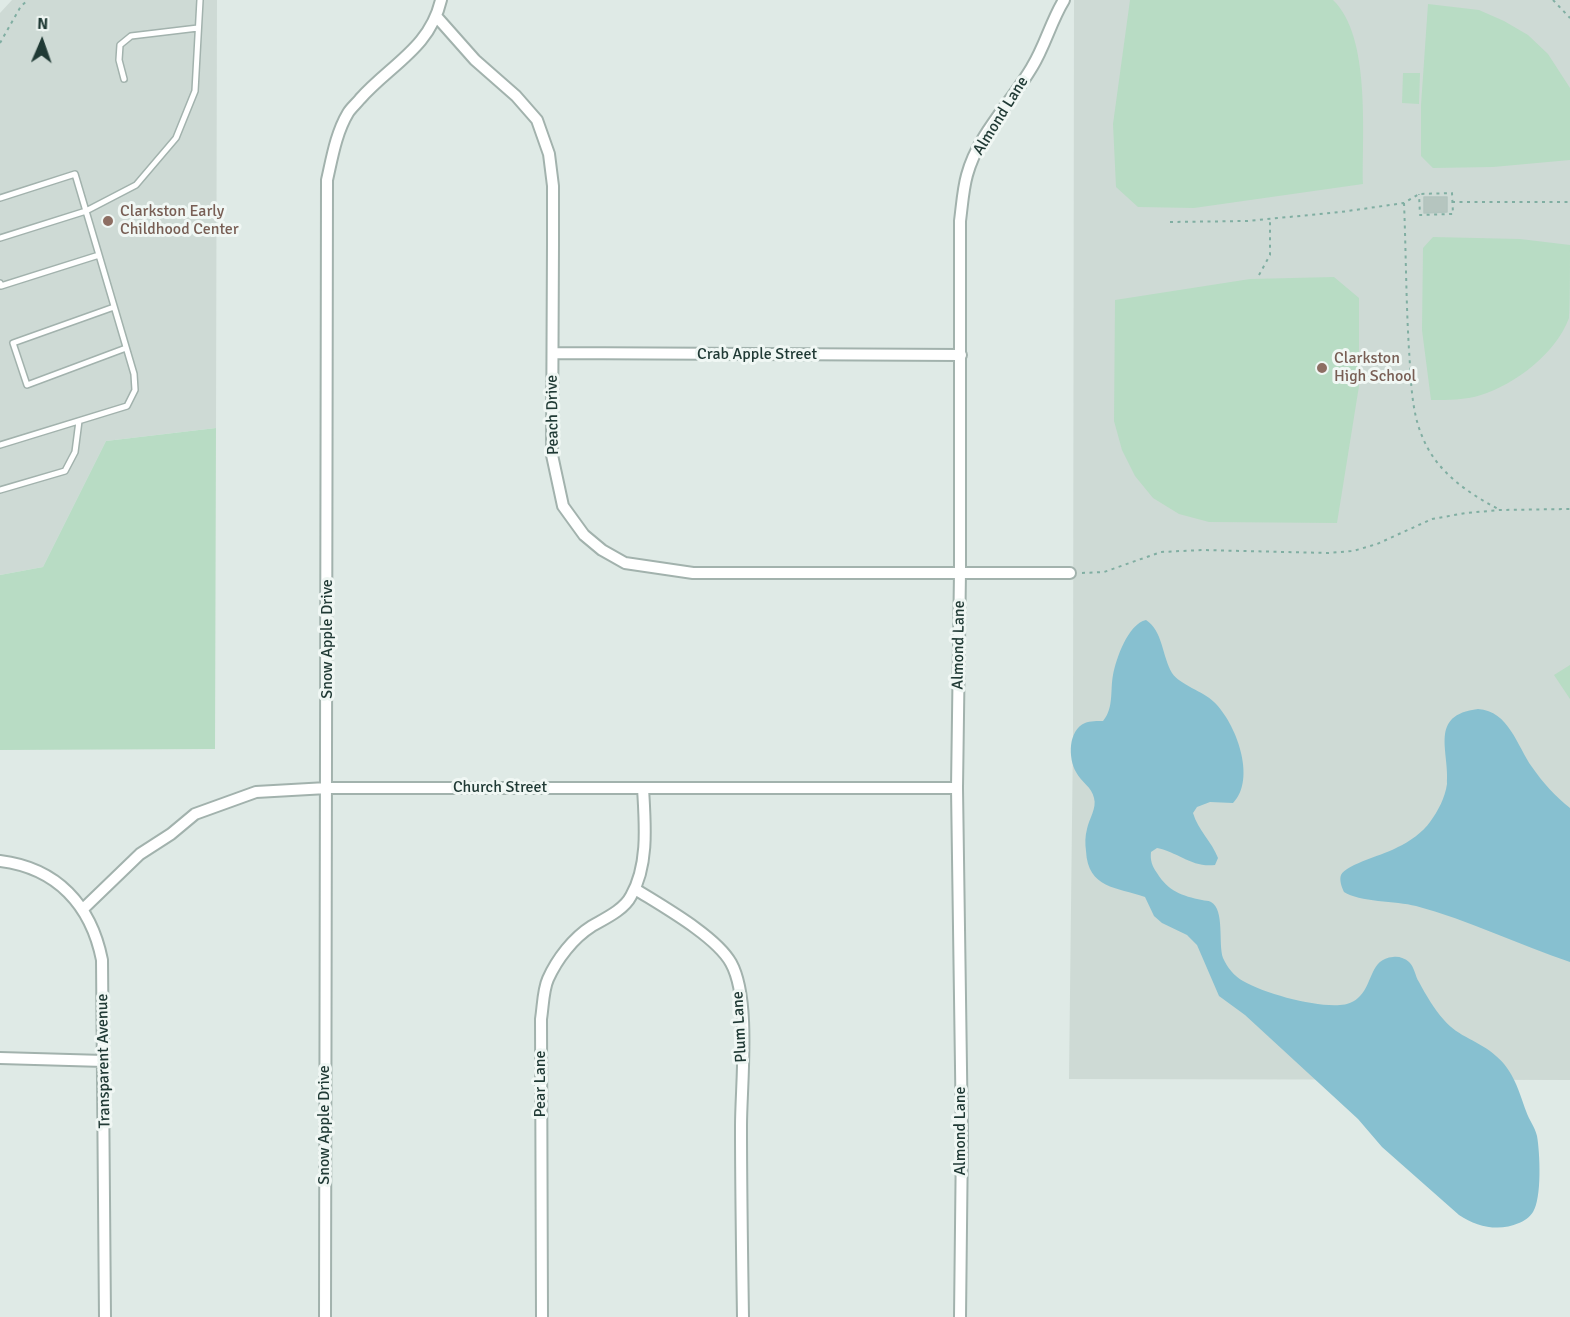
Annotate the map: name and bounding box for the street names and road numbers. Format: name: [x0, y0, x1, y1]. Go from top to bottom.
street label: Almond Lane: [969, 73, 1033, 159]
street label: Crab Apple Street: [697, 345, 817, 365]
street label: Peach Drive: [543, 375, 563, 455]
street label: Snow Apple Drive: [318, 579, 338, 699]
street label: Almond Lane: [949, 600, 969, 690]
street label: Church Street: [453, 778, 547, 798]
street label: Plum Lane: [729, 991, 751, 1063]
street label: Transparent Avenue: [93, 993, 115, 1129]
street label: Pear Lane: [531, 1050, 551, 1118]
street label: Snow Apple Drive: [315, 1065, 335, 1185]
street label: Almond Lane: [951, 1086, 971, 1176]

